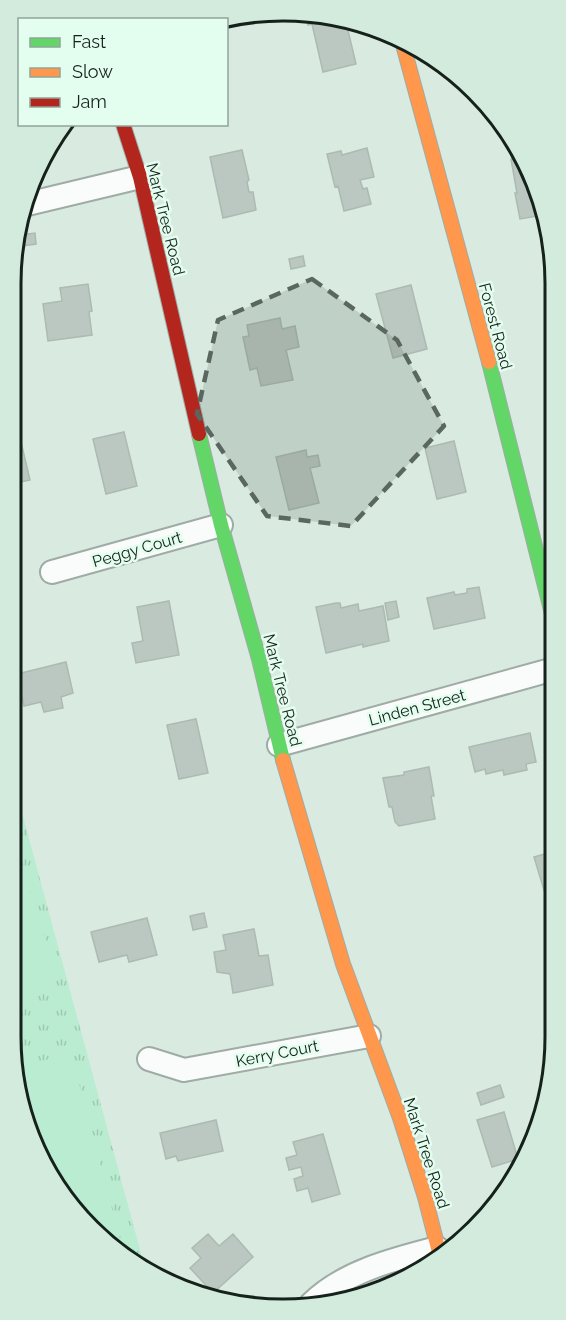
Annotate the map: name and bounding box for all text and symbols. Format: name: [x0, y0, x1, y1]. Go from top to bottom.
legend: [18, 18, 228, 126]
text: Fast: [72, 31, 106, 52]
text: Slow: [72, 61, 113, 82]
text: Jam: [72, 91, 107, 112]
street label: Mark Tree Road: [142, 161, 189, 277]
street label: Forest Road: [475, 281, 516, 371]
street label: Peggy Court: [90, 527, 185, 571]
street label: Mark Tree Road: [259, 632, 306, 748]
street label: Linden Street: [367, 685, 468, 730]
street label: Kerry Court: [234, 1036, 321, 1071]
street label: Mark Tree Road: [400, 1095, 453, 1211]

